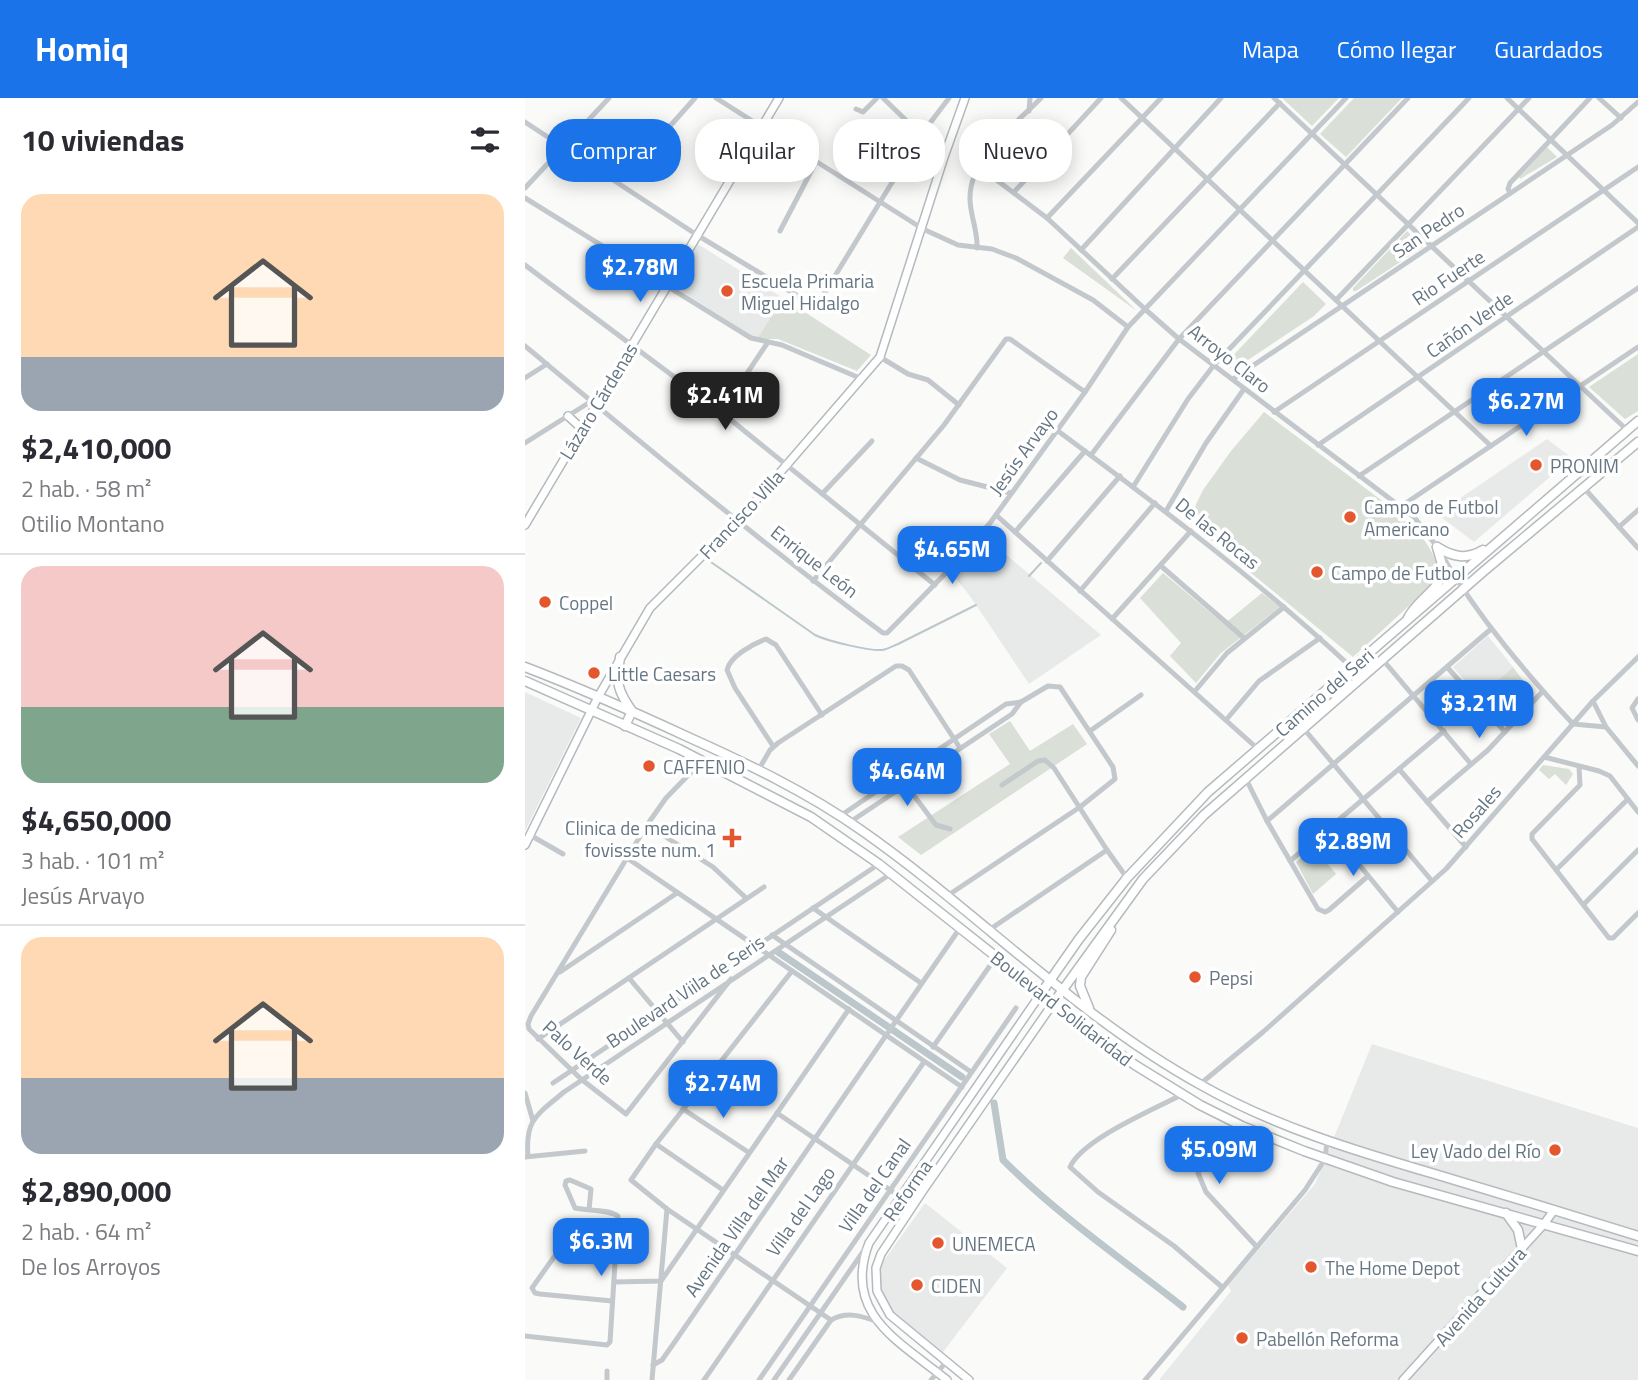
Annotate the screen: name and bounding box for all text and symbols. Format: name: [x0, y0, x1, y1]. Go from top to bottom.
text: Homiq: [35, 24, 129, 74]
text: Mapa: [1242, 31, 1299, 67]
text: Cómo llegar: [1337, 31, 1456, 67]
text: Guardados: [1494, 31, 1603, 67]
text: 10 viviendas: [21, 117, 184, 163]
chip: Comprar: [546, 119, 681, 182]
chip: Alquilar: [695, 119, 819, 182]
chip: Filtros: [833, 119, 945, 182]
chip: Nuevo: [959, 119, 1072, 182]
icon: filters: [466, 121, 504, 159]
street label: San Pedro: [1386, 195, 1470, 265]
icon: home: [200, 240, 326, 366]
street label: Rio Fuerte: [1406, 242, 1490, 312]
pin: $2.78M: [583, 244, 697, 304]
text: $2.78M: [601, 249, 679, 284]
place label: Escuela Primaria Miguel Hidalgo: [741, 266, 875, 317]
marker: Escuela Primaria Miguel Hidalgo: [719, 283, 735, 299]
street label: Cañón Verde: [1420, 283, 1518, 365]
street label: Arroyo Claro: [1182, 316, 1278, 400]
street label: Lázaro Cárdenas: [552, 337, 644, 465]
pin: $2.41M: [668, 372, 782, 432]
text: $2.41M: [686, 377, 764, 412]
pin: $6.27M: [1469, 378, 1583, 438]
text: $6.27M: [1487, 383, 1565, 418]
street label: Jesús Arvayo: [981, 401, 1065, 501]
text: $2,410,000: [21, 425, 171, 471]
place label: PRONIM: [1550, 451, 1619, 480]
marker: PRONIM: [1528, 457, 1544, 473]
street label: Francisco Villa: [692, 462, 790, 565]
text: 2 hab. · 58 m²: [21, 471, 151, 506]
street label: De las Rocas: [1170, 490, 1267, 576]
place label: Campo de Futbol Americano: [1364, 492, 1499, 543]
text: Otilio Montano: [21, 506, 165, 541]
marker: Campo de Futbol Americano: [1342, 509, 1358, 525]
street label: Enrique León: [765, 518, 865, 604]
pin: $4.65M: [895, 526, 1009, 586]
text: $4.65M: [913, 531, 991, 566]
place label: Campo de Futbol: [1331, 558, 1466, 587]
marker: Campo de Futbol: [1309, 564, 1325, 580]
place label: Coppel: [559, 588, 613, 617]
marker: Coppel: [537, 594, 553, 610]
icon: home: [200, 612, 326, 738]
street label: Camino del Seri: [1268, 641, 1380, 743]
place label: Little Caesars: [608, 659, 716, 688]
marker: Little Caesars: [586, 665, 602, 681]
pin: $3.21M: [1422, 680, 1536, 740]
text: $3.21M: [1440, 685, 1518, 720]
pin: $4.64M: [850, 748, 964, 808]
place label: CAFFENIO: [663, 752, 745, 781]
text: $4.64M: [868, 753, 946, 788]
marker: CAFFENIO: [641, 758, 657, 774]
street label: Rosales: [1444, 778, 1508, 844]
text: $4,650,000: [21, 797, 171, 843]
place label: Clinica de medicina fovissste num. 1: [565, 813, 716, 864]
pin: $2.89M: [1296, 818, 1410, 878]
text: $2.89M: [1314, 823, 1392, 858]
marker: Clinica de medicina fovissste num. 1: [722, 828, 742, 848]
text: 3 hab. · 101 m²: [21, 843, 164, 878]
text: Jesús Arvayo: [21, 878, 145, 913]
street label: Boulevard Viila de Seris: [600, 927, 770, 1055]
street label: Boulevard Solidaridad: [985, 943, 1139, 1073]
place label: Pepsi: [1209, 963, 1253, 992]
marker: Pepsi: [1187, 969, 1203, 985]
icon: home: [200, 983, 326, 1109]
street label: Palo Verde: [537, 1013, 619, 1091]
pin: $2.74M: [666, 1060, 780, 1120]
text: $2.74M: [684, 1065, 762, 1100]
pin: $5.09M: [1162, 1126, 1276, 1186]
text: $5.09M: [1180, 1131, 1258, 1166]
street label: Villa del Canal: [831, 1132, 917, 1238]
place label: Ley Vado del Río: [1411, 1136, 1541, 1165]
marker: Ley Vado del Río: [1547, 1142, 1563, 1158]
street label: Avenida Villa del Mar: [677, 1149, 796, 1302]
street label: Reforma: [875, 1153, 939, 1227]
street label: Villa del Lago: [758, 1160, 842, 1262]
text: $2,890,000: [21, 1168, 171, 1214]
text: 2 hab. · 64 m²: [21, 1214, 151, 1249]
pin: $6.3M: [552, 1218, 650, 1278]
text: $6.3M: [569, 1223, 633, 1258]
place label: UNEMECA: [952, 1229, 1036, 1258]
marker: UNEMECA: [930, 1235, 946, 1251]
street label: Avenida Cultura: [1427, 1239, 1533, 1352]
text: De los Arroyos: [21, 1249, 161, 1284]
place label: The Home Depot: [1325, 1253, 1460, 1282]
marker: The Home Depot: [1303, 1259, 1319, 1275]
place label: CIDEN: [931, 1271, 982, 1300]
marker: CIDEN: [909, 1277, 925, 1293]
place label: Pabellón Reforma: [1256, 1324, 1399, 1353]
marker: Pabellón Reforma: [1234, 1330, 1250, 1346]

